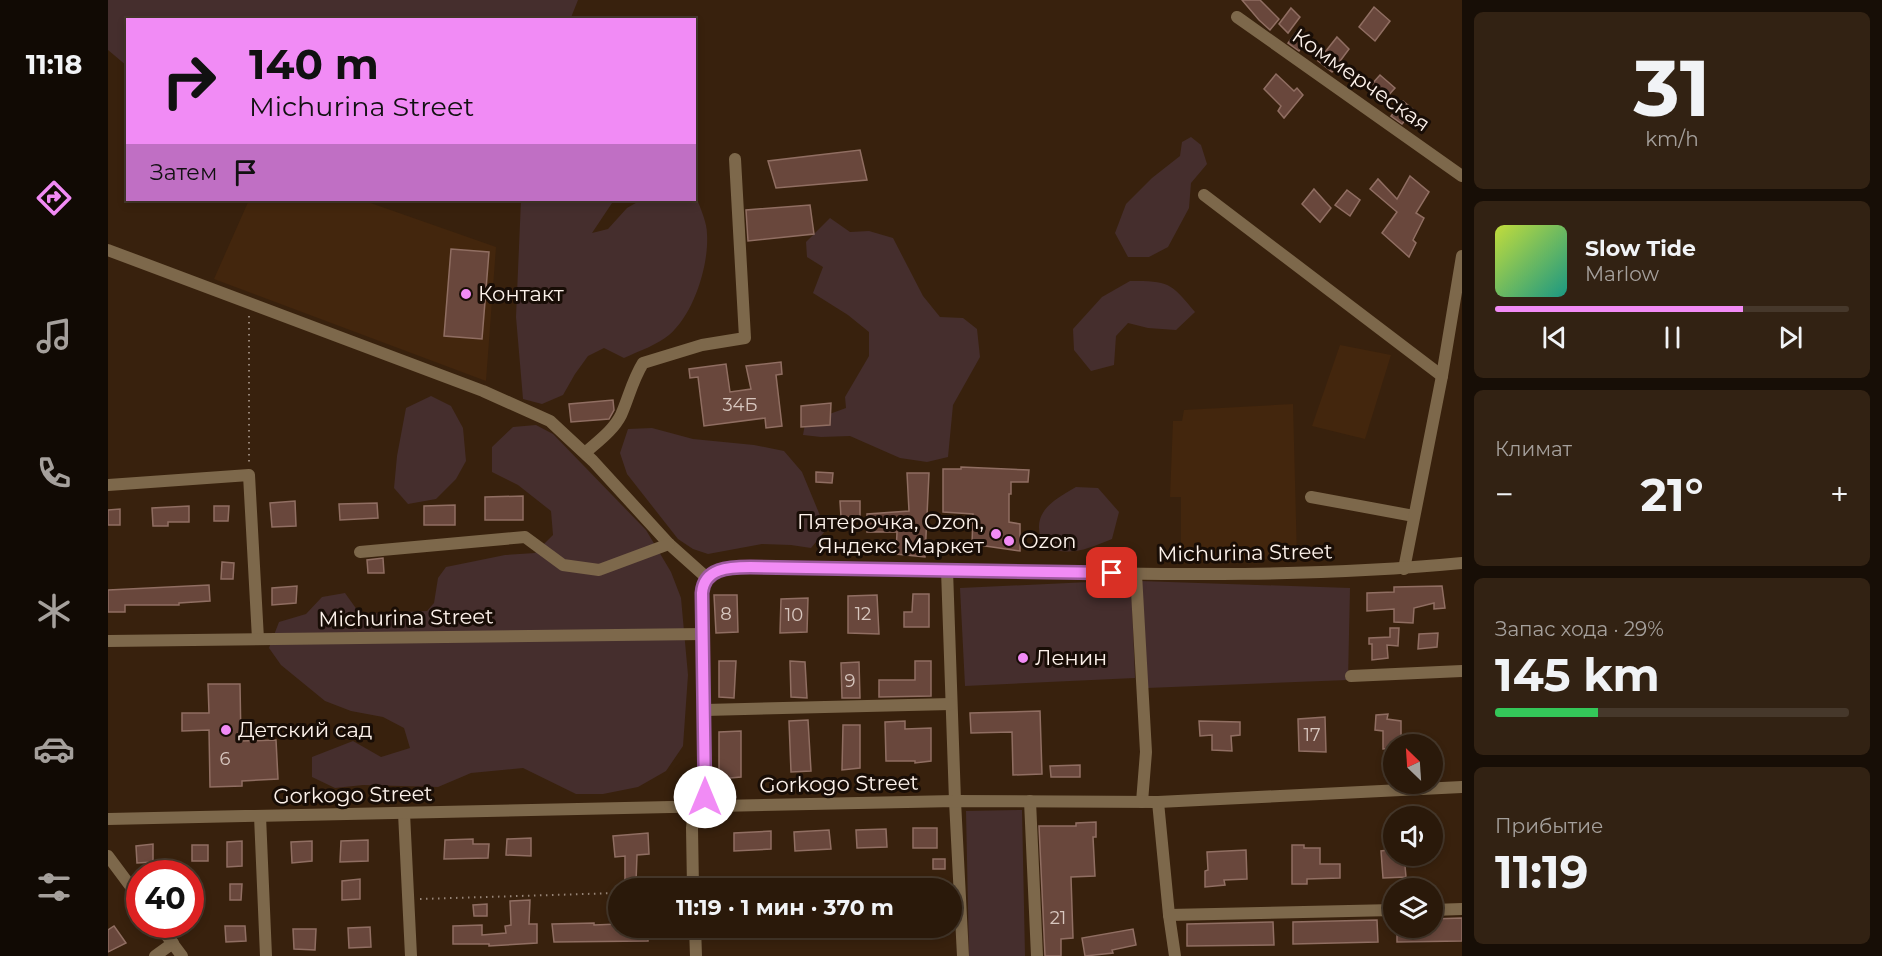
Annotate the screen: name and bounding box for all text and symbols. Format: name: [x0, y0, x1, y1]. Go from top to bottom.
street label: Коммерческая: [1288, 23, 1435, 136]
text: 140 m: [249, 38, 379, 90]
text: 31: [1634, 40, 1710, 136]
icon: right: [150, 42, 228, 120]
text: 11:18: [26, 48, 82, 81]
text: Michurina Street: [249, 90, 474, 123]
text: km/h: [1645, 127, 1699, 151]
icon: arrive: [229, 156, 262, 189]
text: Затем: [150, 159, 217, 186]
icon: directions: [33, 177, 75, 219]
text: Slow Tide: [1585, 235, 1696, 262]
text: Marlow: [1585, 262, 1659, 286]
place label: Контакт: [478, 281, 564, 306]
marker: Контакт: [459, 287, 473, 301]
icon: music: [33, 315, 75, 357]
icon: previous: [1538, 321, 1571, 354]
icon: pause: [1656, 321, 1689, 354]
icon: next: [1774, 321, 1807, 354]
house number: 34Б: [722, 394, 758, 416]
text: Климат: [1495, 437, 1572, 461]
icon: phone: [33, 452, 75, 494]
text: 21°: [1640, 467, 1704, 522]
text: −: [1495, 474, 1514, 514]
text: +: [1830, 474, 1849, 514]
place label: Пятерочка, Ozon, Яндекс Маркет: [797, 509, 984, 558]
marker: Пятерочка, Ozon, Яндекс Маркет: [989, 527, 1003, 541]
place label: Ozon: [1021, 528, 1077, 553]
marker: Ozon: [1002, 534, 1016, 548]
street label: Michurina Street: [1157, 538, 1333, 567]
pin: [1086, 547, 1137, 598]
icon: arrive: [1095, 556, 1128, 589]
icon: climate: [33, 590, 75, 632]
street label: Michurina Street: [318, 603, 494, 632]
house number: 8: [720, 603, 732, 625]
house number: 12: [855, 603, 871, 625]
house number: 10: [785, 604, 803, 626]
text: Запас хода · 29%: [1495, 617, 1664, 641]
place label: Ленин: [1035, 645, 1107, 670]
text: 145 km: [1495, 647, 1660, 702]
marker: Ленин: [1016, 651, 1030, 665]
house number: 9: [845, 670, 856, 692]
place label: Детский сад: [238, 717, 372, 742]
marker: Детский сад: [219, 723, 233, 737]
house number: 17: [1303, 724, 1321, 746]
icon: car: [33, 728, 75, 770]
north arrow: [1383, 734, 1443, 794]
map controls: [1383, 734, 1443, 938]
house number: 6: [220, 748, 231, 770]
position arrow: [673, 765, 737, 829]
street label: Gorkogo Street: [759, 770, 919, 797]
street label: Gorkogo Street: [273, 781, 433, 808]
button: sound: [1383, 806, 1443, 866]
text: Прибытие: [1495, 814, 1603, 838]
text: 11:19: [1495, 844, 1588, 899]
speed limit sign: 40: [126, 860, 204, 938]
icon: filters: [33, 866, 75, 908]
button: layers: [1383, 878, 1443, 938]
text: 11:19 · 1 мин · 370 m: [676, 894, 894, 921]
house number: 21: [1050, 907, 1066, 929]

